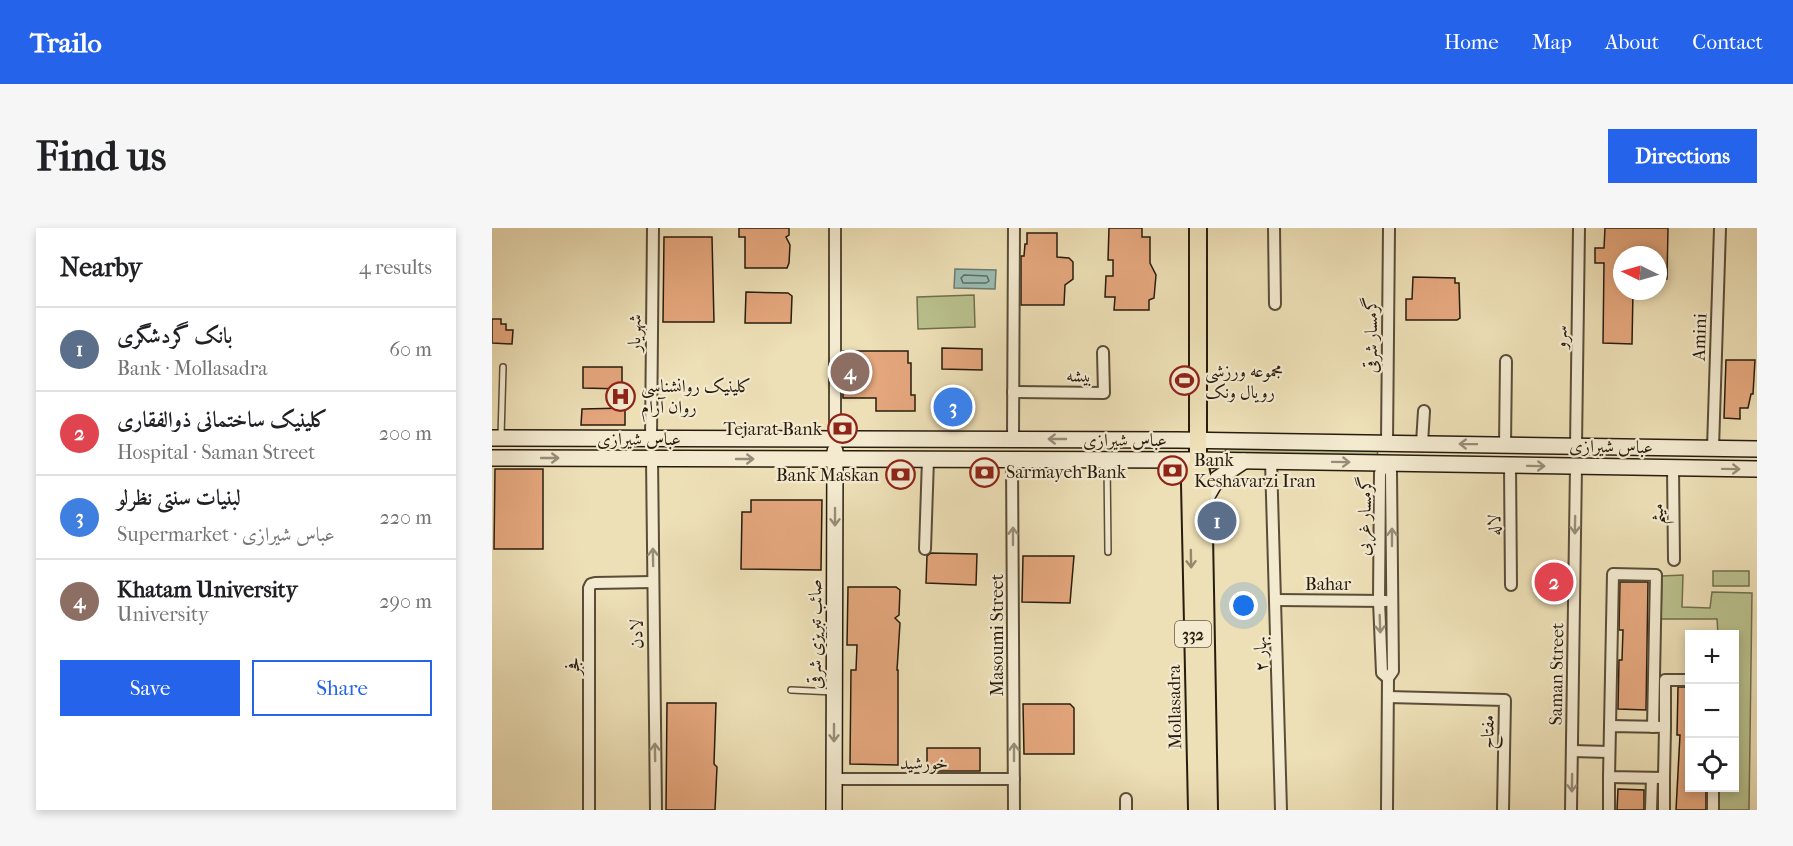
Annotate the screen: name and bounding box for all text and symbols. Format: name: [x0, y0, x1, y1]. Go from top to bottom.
text: Trailo: [30, 26, 102, 59]
text: Home: [1444, 30, 1499, 54]
text: Map: [1532, 30, 1572, 54]
text: About: [1605, 30, 1659, 54]
text: Contact: [1692, 30, 1763, 54]
button: Directions: [1608, 129, 1757, 183]
text: Find us: [36, 132, 166, 181]
north arrow: [1613, 246, 1667, 300]
text: Nearby: [60, 252, 142, 283]
text: 4 results: [359, 256, 432, 279]
street label: گرمسار شرقی: [1359, 297, 1383, 373]
street label: Amini: [1689, 312, 1711, 362]
street label: شهریار: [624, 314, 647, 354]
text: بانک گردشگری: [117, 323, 232, 349]
street label: سرو: [1550, 325, 1573, 351]
text: 1: [76, 338, 83, 361]
text: 60 m: [389, 338, 432, 361]
pin: 4: [830, 350, 870, 394]
text: Bank · Mollasadra: [117, 357, 267, 380]
place label: مجموعه ورزشی رویال ونک: [1205, 361, 1283, 403]
street label: بیشه: [1066, 365, 1092, 387]
sports icon: مجموعه ورزشی رویال ونک: [1168, 365, 1200, 397]
place label: کلینیک روانشناسی روان آرام: [641, 376, 751, 423]
hospital icon: کلینیک روانشناسی روان آرام: [604, 380, 636, 412]
pin: 3: [934, 384, 972, 429]
text: کلینیک ساختمانی ذوالفقاری: [117, 407, 328, 433]
bank icon: Tejarat Bank: [827, 413, 859, 445]
place label: Tejarat Bank: [724, 419, 823, 440]
text: 2: [74, 422, 85, 445]
text: 200 m: [379, 422, 432, 445]
street label: عباس شیرازی: [597, 429, 681, 450]
street label: عباس شیرازی: [1083, 430, 1167, 451]
one-way arrow: [1047, 433, 1067, 445]
street label: عباس شیرازی: [1569, 436, 1653, 458]
one-way arrow: [1458, 438, 1478, 450]
text: Hospital · Saman Street: [117, 441, 315, 464]
place label: Bank Keshavarzi Iran: [1194, 450, 1316, 492]
one-way arrow: [540, 452, 560, 464]
one-way arrow: [735, 453, 755, 465]
bank icon: Bank Keshavarzi Iran: [1157, 454, 1189, 486]
bank icon: Sarmayeh Bank: [969, 456, 1001, 488]
one-way arrow: [1330, 456, 1350, 468]
bank icon: Bank Maskan: [884, 459, 916, 491]
one-way arrow: [1525, 460, 1545, 471]
place label: Sarmayeh Bank: [1006, 462, 1127, 483]
one-way arrow: [1720, 463, 1740, 475]
place label: Bank Maskan: [776, 465, 880, 486]
street label: گرمسار غربی: [1351, 476, 1379, 556]
text: لبنیات سنتی نظرلو: [117, 485, 241, 511]
pin: 1: [1198, 498, 1236, 544]
street label: میثم: [1647, 503, 1675, 525]
text: 3: [75, 506, 84, 529]
text: 220 m: [379, 506, 432, 529]
one-way arrow: [829, 507, 841, 527]
street label: لاله: [1484, 514, 1505, 536]
one-way arrow: [1569, 514, 1581, 534]
text: Supermarket · عباس شیرازی: [117, 523, 335, 546]
one-way arrow: [1007, 526, 1019, 546]
one-way arrow: [1386, 527, 1398, 547]
one-way arrow: [647, 547, 659, 567]
one-way arrow: [1185, 548, 1197, 568]
pin: 2: [1534, 560, 1574, 604]
street label: Masoumi Street: [987, 573, 1008, 696]
street label: Bahar: [1305, 574, 1351, 595]
text: Khatam University: [117, 577, 297, 603]
street label: صائب تبریزی شرقی: [805, 579, 827, 689]
text: 4: [74, 590, 85, 613]
text: 290 m: [379, 590, 432, 613]
your location: [1229, 591, 1258, 620]
text: University: [117, 603, 209, 626]
one-way arrow: [1374, 613, 1386, 633]
street label: لادن: [626, 619, 648, 649]
road number: 332: [1175, 621, 1211, 647]
street label: Saman Street: [1546, 622, 1568, 726]
map controls: [1685, 630, 1739, 792]
button: +: [1685, 630, 1739, 684]
street label: بهار ۲: [1250, 636, 1273, 672]
street label: فجر: [563, 657, 585, 677]
button: Save: [60, 660, 240, 716]
button: Share: [252, 660, 432, 716]
street label: Mollasadra: [1164, 664, 1186, 749]
button: −: [1685, 684, 1739, 738]
street label: مفتاح: [1477, 715, 1504, 749]
one-way arrow: [828, 723, 840, 743]
button: locate: [1685, 738, 1739, 792]
one-way arrow: [650, 742, 661, 762]
one-way arrow: [1008, 742, 1020, 762]
street label: خورشید: [900, 753, 948, 774]
one-way arrow: [1566, 772, 1578, 792]

